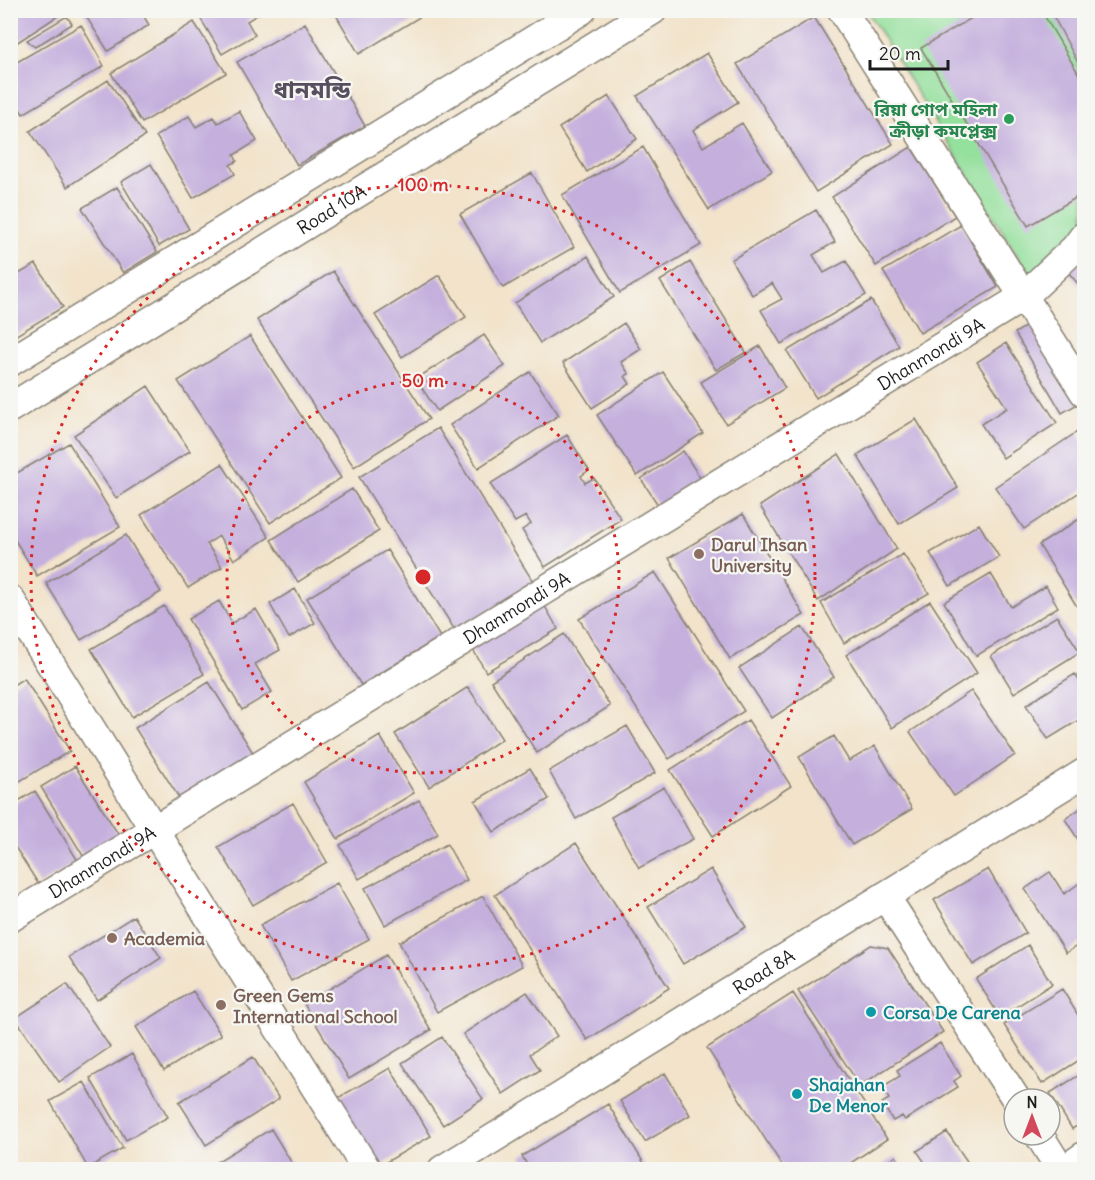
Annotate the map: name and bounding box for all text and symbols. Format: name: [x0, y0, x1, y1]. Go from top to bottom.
scale bar: [870, 33, 948, 71]
text: 20 m: [879, 42, 921, 65]
district label: ধানমন্ডি: [274, 74, 352, 104]
place label: রিয়া গোপ মহিলা ক্রীড়া কমপ্লেক্স: [873, 98, 998, 142]
marker: রিয়া গোপ মহিলা ক্রীড়া কমপ্লেক্স: [1002, 112, 1016, 126]
text: 100 m: [398, 173, 449, 196]
street label: Road 10A: [293, 179, 370, 239]
street label: Dhanmondi 9A: [873, 312, 988, 395]
text: 50 m: [402, 369, 444, 392]
place label: Darul Ihsan University: [711, 533, 808, 577]
marker: Darul Ihsan University: [692, 547, 706, 561]
street label: Dhanmondi 9A: [459, 566, 574, 649]
centre of rings: [413, 567, 433, 587]
street label: Dhanmondi 9A: [44, 820, 160, 903]
place label: Academia: [124, 927, 205, 950]
marker: Academia: [105, 931, 119, 945]
street label: Road 8A: [728, 943, 799, 999]
place label: Green Gems International School: [233, 984, 398, 1028]
marker: Green Gems International School: [214, 998, 228, 1012]
place label: Corsa De Carena: [883, 1001, 1021, 1024]
marker: Corsa De Carena: [864, 1005, 878, 1019]
place label: Shajahan De Menor: [809, 1073, 888, 1117]
marker: Shajahan De Menor: [790, 1087, 804, 1101]
north arrow: [1002, 1087, 1062, 1147]
text: N: [1026, 1092, 1038, 1112]

